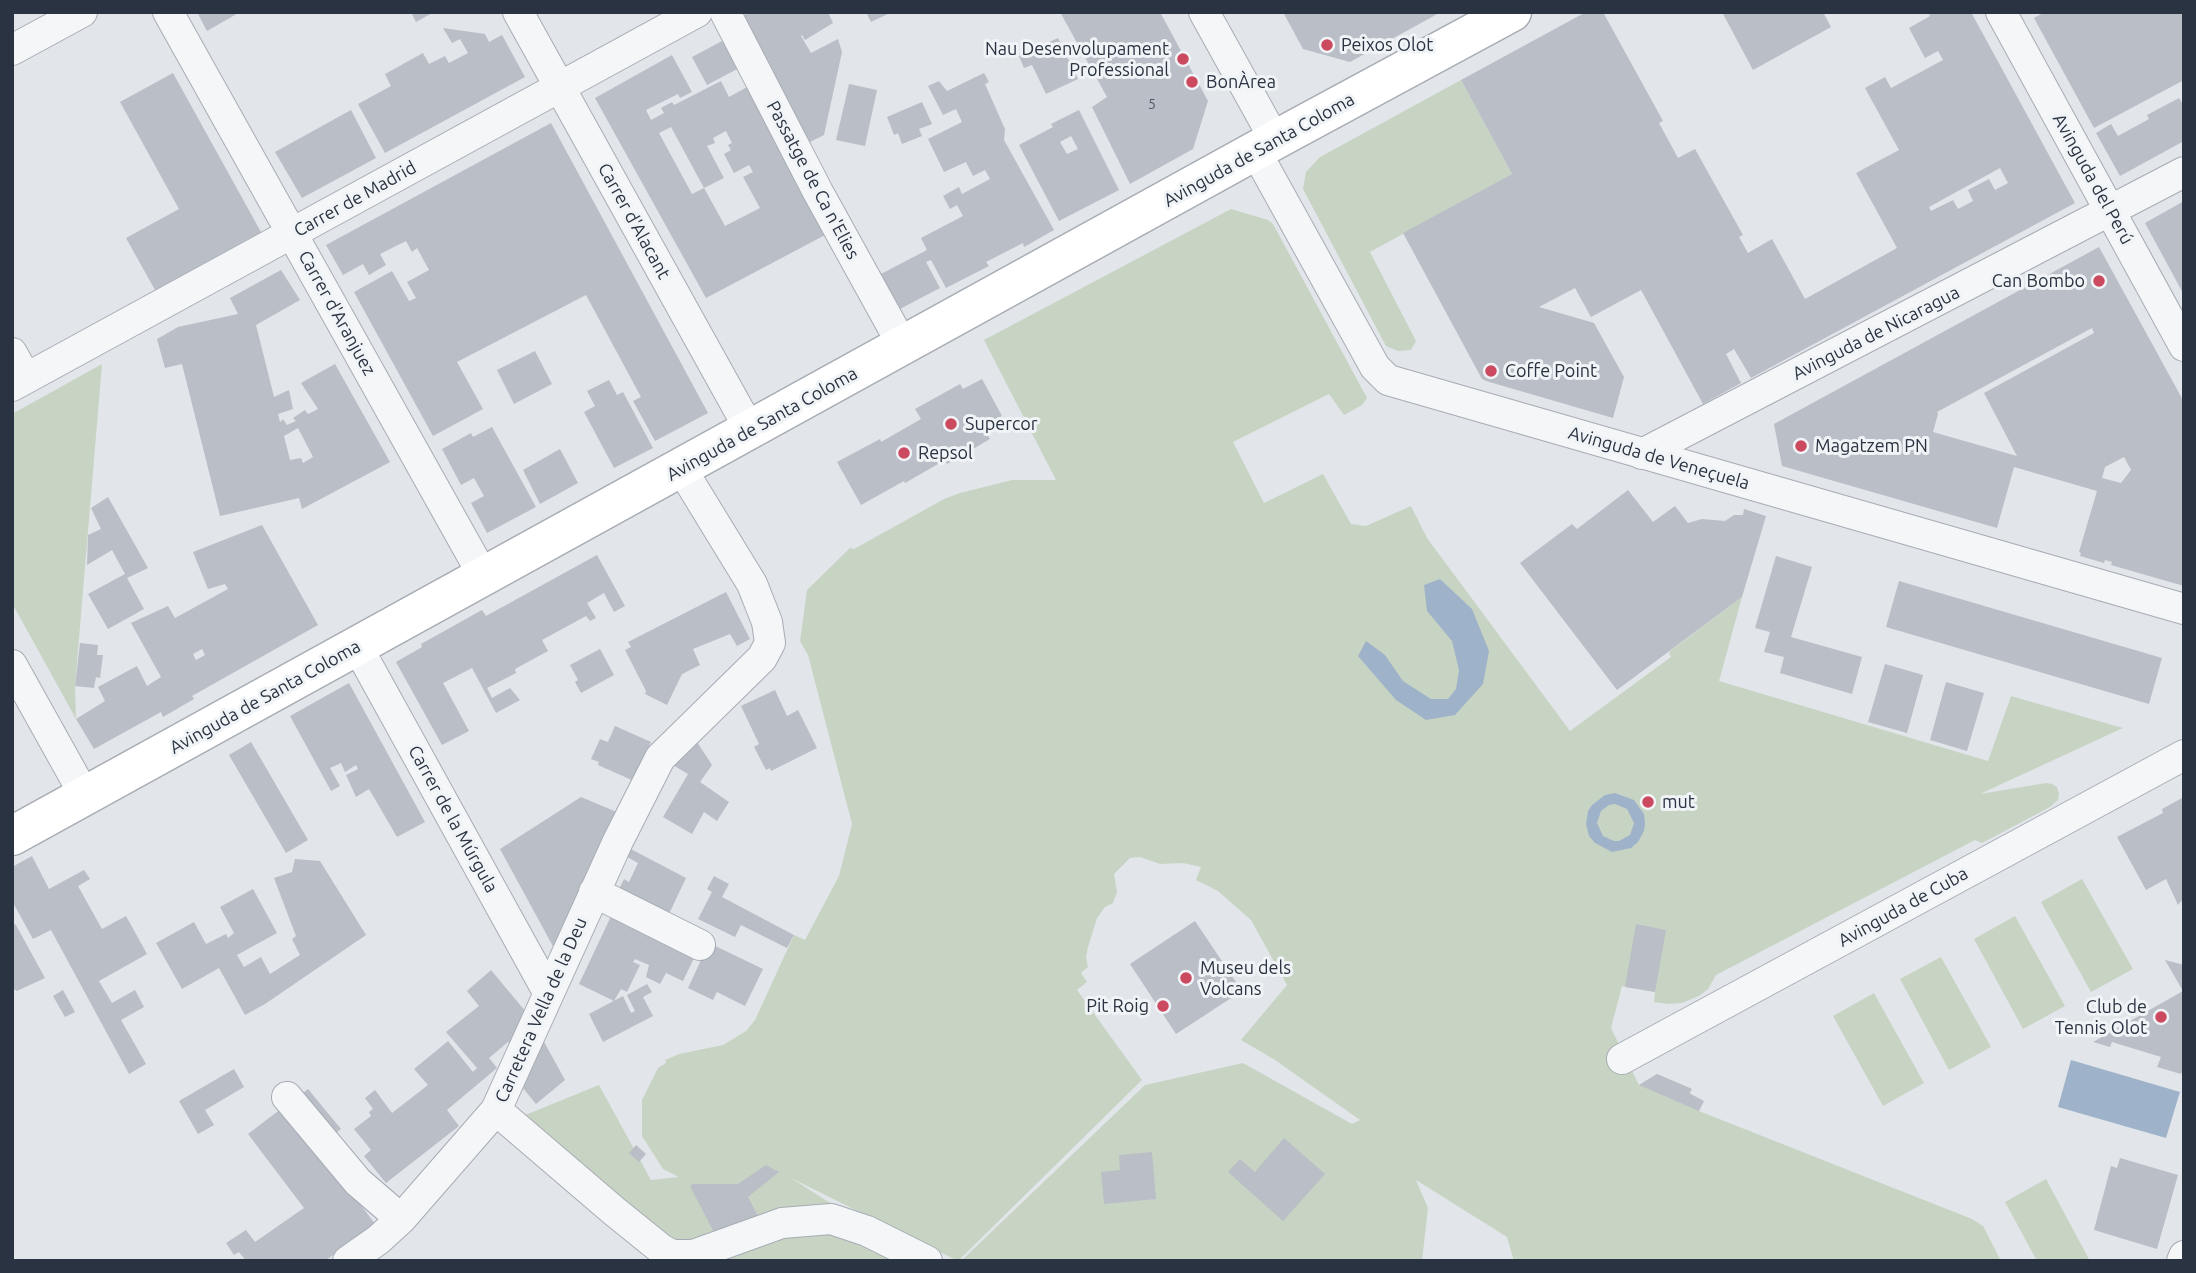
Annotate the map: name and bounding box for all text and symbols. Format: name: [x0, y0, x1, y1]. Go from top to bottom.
place label: Peixos Olot: [1341, 34, 1433, 56]
marker: Peixos Olot: [1319, 37, 1335, 53]
place label: Nau Desenvolupament Professional: [985, 38, 1169, 80]
marker: Nau Desenvolupament Professional: [1175, 51, 1191, 67]
place label: BonÀrea: [1206, 71, 1276, 93]
marker: BonÀrea: [1184, 74, 1200, 90]
street label: Avinguda de Santa Coloma: [1160, 88, 1358, 212]
house number: 5: [1148, 96, 1156, 112]
street label: Passatge de Ca n'Elies: [762, 97, 864, 263]
street label: Avinguda del Perú: [2048, 110, 2138, 248]
street label: Carrer de Madrid: [290, 156, 420, 242]
street label: Carrer d'Alacant: [593, 159, 675, 283]
street label: Carrer d'Aranjuez: [294, 247, 380, 379]
place label: Can Bombo: [1992, 270, 2085, 292]
marker: Can Bombo: [2091, 273, 2107, 289]
street label: Avinguda de Nicaragua: [1789, 281, 1963, 385]
place label: Coffe Point: [1505, 360, 1597, 382]
street label: Avinguda de Santa Coloma: [663, 362, 861, 486]
marker: Coffe Point: [1483, 363, 1499, 379]
place label: Supercor: [965, 413, 1038, 435]
marker: Supercor: [943, 416, 959, 432]
street label: Avinguda de Veneçuela: [1566, 422, 1752, 494]
place label: Magatzem PN: [1815, 435, 1928, 457]
marker: Magatzem PN: [1793, 438, 1809, 454]
place label: Repsol: [918, 442, 973, 464]
marker: Repsol: [896, 445, 912, 461]
street label: Avinguda de Santa Coloma: [166, 635, 364, 759]
street label: Carrer de la Múrgula: [404, 742, 502, 896]
place label: mut: [1662, 791, 1695, 813]
marker: mut: [1640, 794, 1656, 810]
street label: Avinguda de Cuba: [1834, 862, 1972, 952]
street label: Carretera Vella de la Deu: [490, 914, 592, 1106]
place label: Museu dels Volcans: [1200, 957, 1291, 1000]
marker: Museu dels Volcans: [1178, 970, 1194, 986]
place label: Pit Roig: [1086, 995, 1149, 1017]
place label: Club de Tennis Olot: [2055, 996, 2147, 1038]
marker: Pit Roig: [1155, 998, 1171, 1014]
marker: Club de Tennis Olot: [2153, 1009, 2169, 1025]

